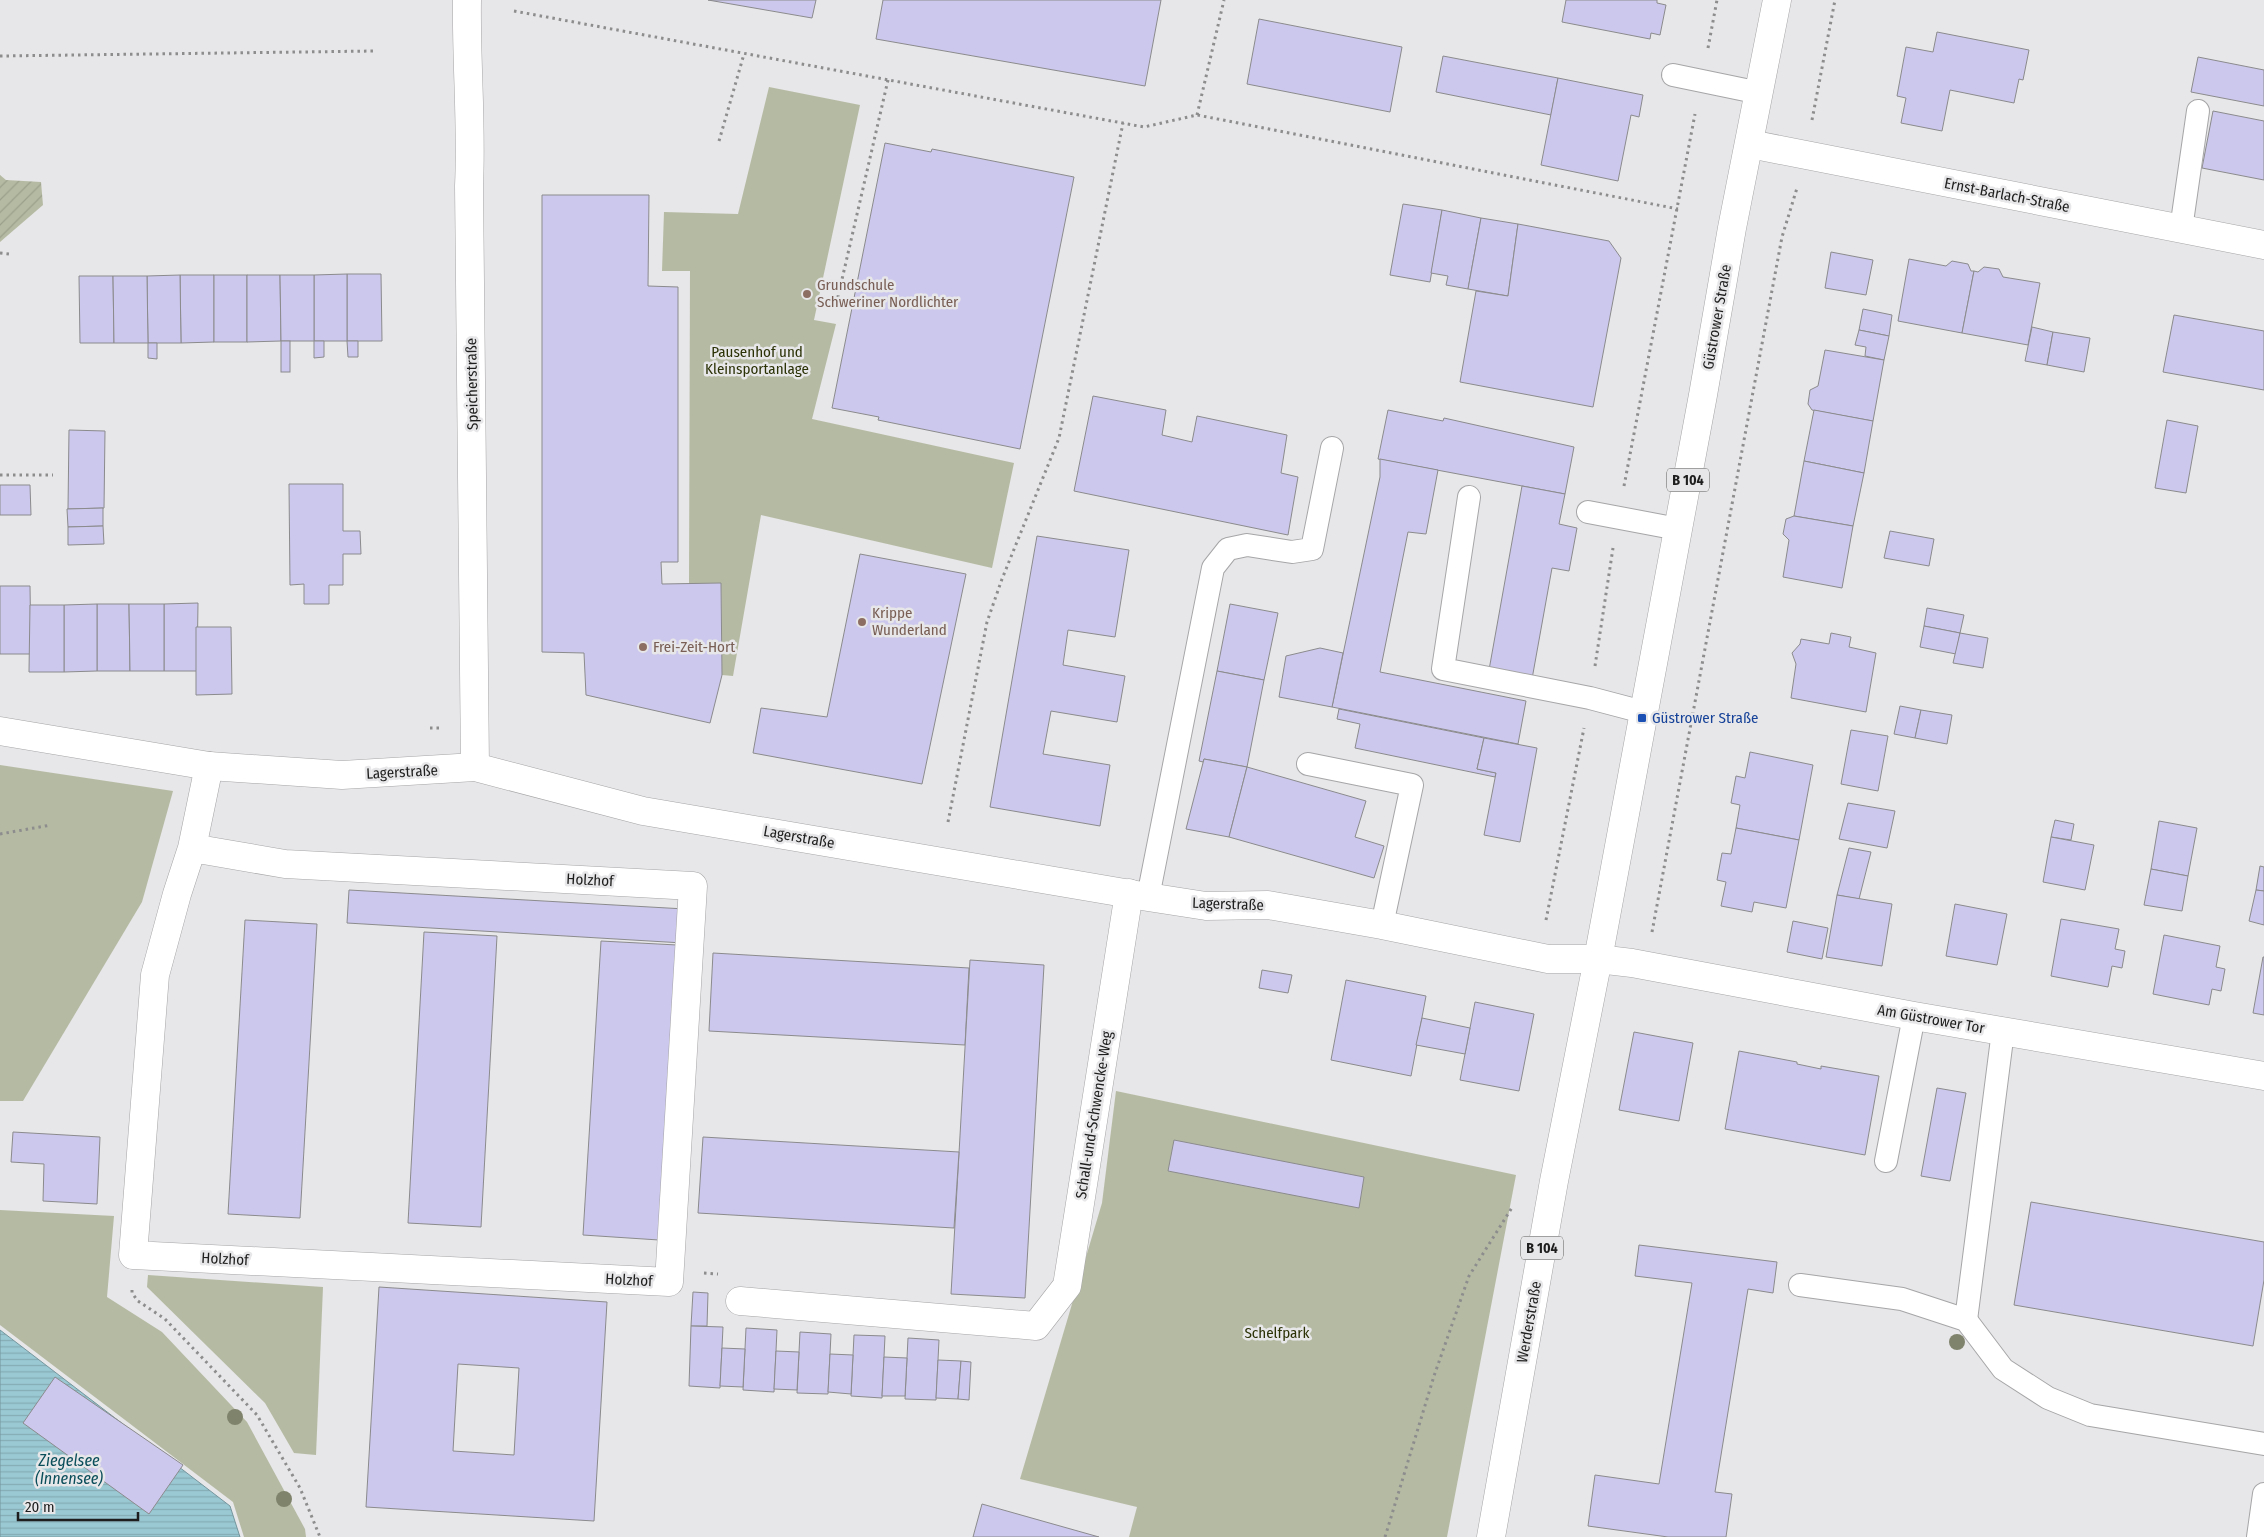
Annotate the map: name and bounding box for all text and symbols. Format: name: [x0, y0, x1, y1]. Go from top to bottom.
street label: Ernst-Barlach-Straße: [1943, 174, 2071, 216]
street label: Güstrower Straße: [1699, 263, 1735, 371]
place label: Grundschule Schweriner Nordlichter: [817, 276, 959, 311]
marker: Grundschule Schweriner Nordlichter: [801, 288, 813, 300]
street label: Speicherstraße: [462, 338, 482, 430]
park label: Pausenhof und Kleinsportanlage: [705, 343, 809, 378]
road number: B 104: [1667, 468, 1709, 492]
place label: Krippe Wunderland: [872, 604, 947, 639]
marker: Krippe Wunderland: [856, 616, 868, 628]
place label: Frei-Zeit-Hort: [653, 638, 735, 656]
marker: Frei-Zeit-Hort: [637, 641, 649, 653]
place label: Güstrower Straße: [1652, 709, 1758, 727]
marker: Güstrower Straße: [1636, 712, 1648, 724]
street label: Lagerstraße: [366, 761, 438, 783]
street label: Lagerstraße: [762, 822, 836, 852]
street label: Holzhof: [566, 870, 616, 890]
street label: Lagerstraße: [1192, 894, 1264, 914]
street label: Am Güstrower Tor: [1876, 1001, 1987, 1037]
street label: Schall-und-Schwencke-Weg: [1072, 1030, 1116, 1200]
road number: B 104: [1521, 1236, 1563, 1260]
street label: Holzhof: [201, 1249, 251, 1269]
street label: Holzhof: [605, 1270, 655, 1290]
street label: Werderstraße: [1513, 1280, 1545, 1364]
park label: Schelfpark: [1244, 1324, 1310, 1342]
water label: Ziegelsee (Innensee): [35, 1451, 103, 1488]
scale bar: [18, 1490, 138, 1522]
text: 20 m: [25, 1498, 55, 1516]

